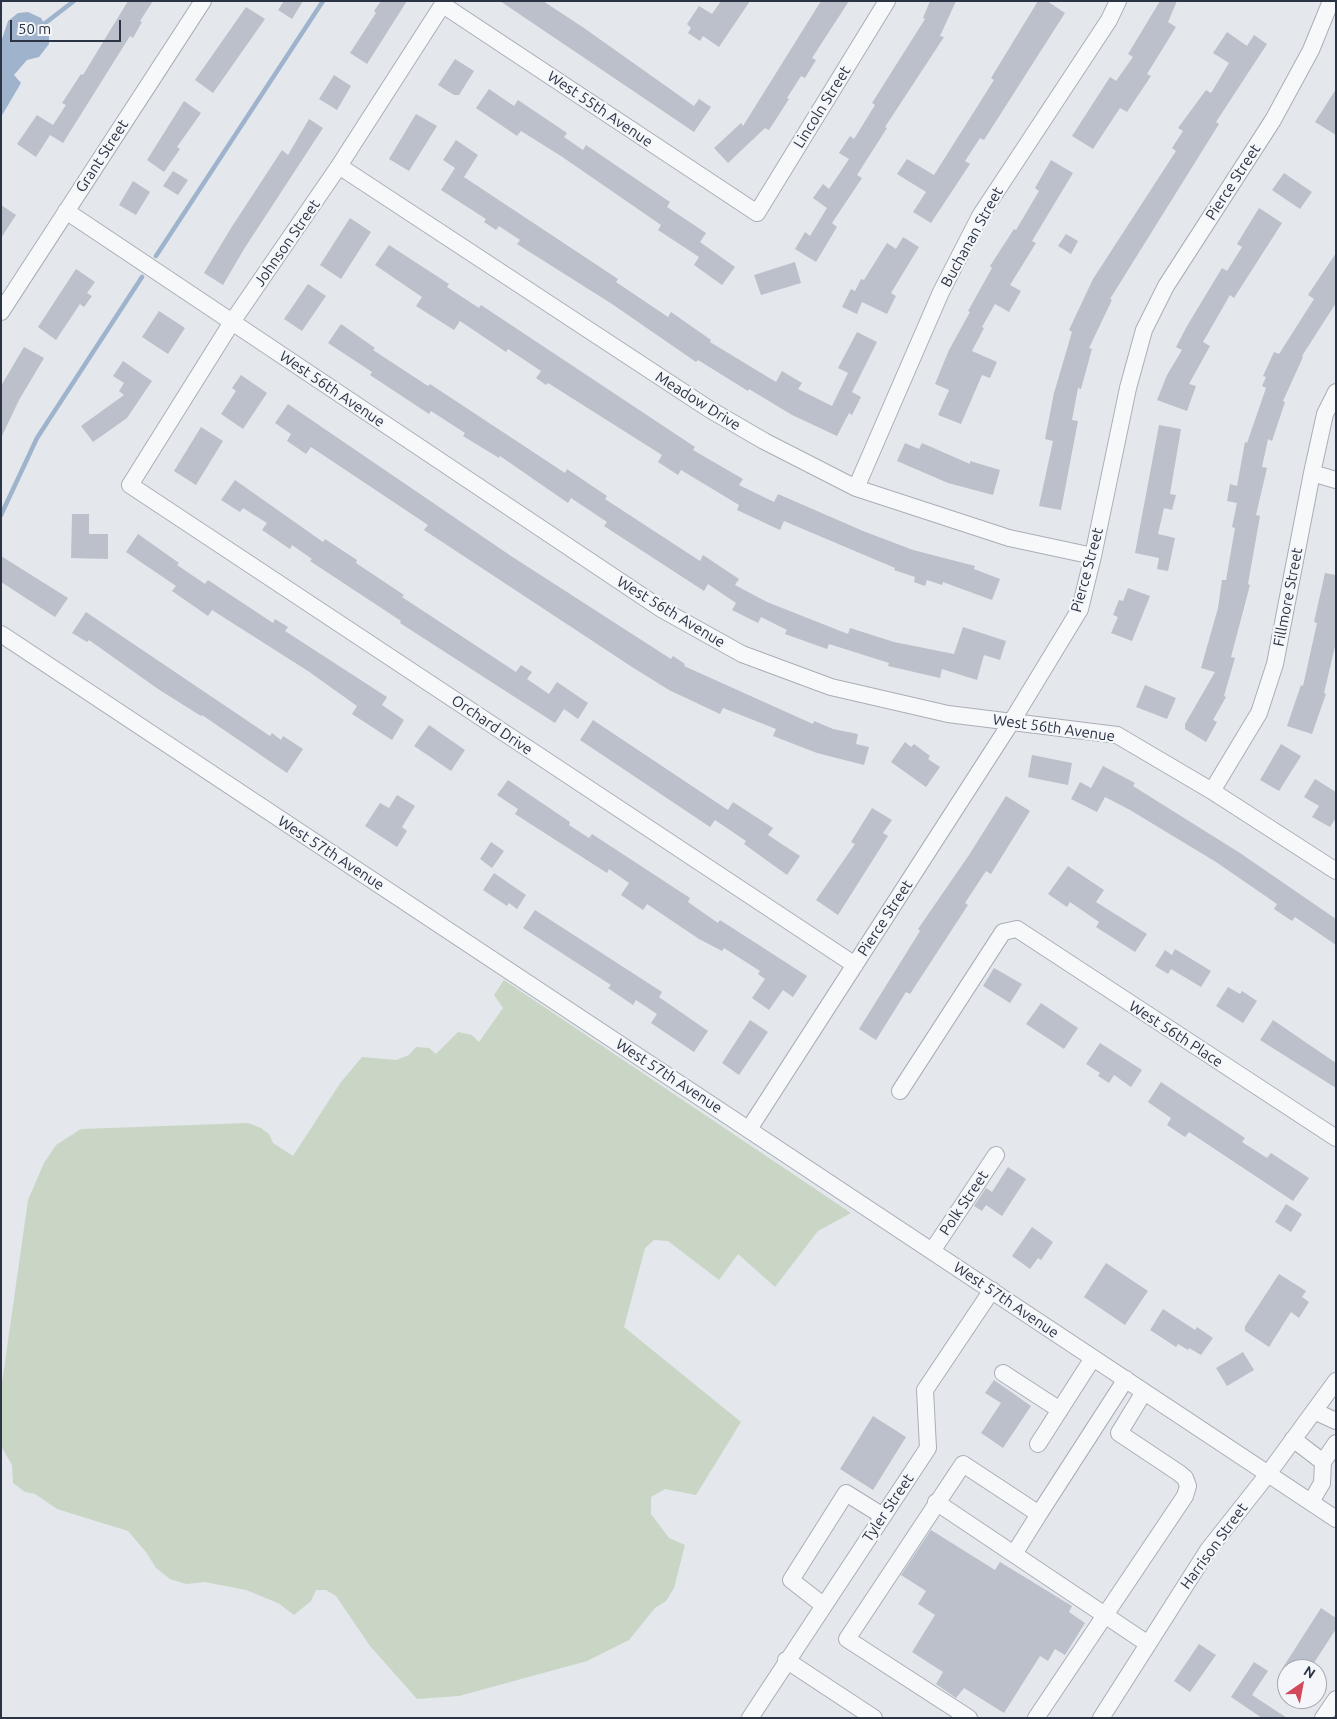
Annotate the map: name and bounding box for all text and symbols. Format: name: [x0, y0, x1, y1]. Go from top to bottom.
scale bar: [12, 10, 124, 42]
text: 50 m: [18, 20, 51, 37]
street label: Lincoln Street: [790, 63, 854, 151]
street label: West 55th Avenue: [544, 67, 656, 151]
street label: Grant Street: [72, 116, 132, 196]
street label: Pierce Street: [1202, 141, 1264, 223]
street label: Buchanan Street: [937, 184, 1007, 290]
street label: Johnson Street: [250, 196, 324, 290]
street label: West 56th Avenue: [276, 347, 388, 431]
street label: Meadow Drive: [652, 368, 744, 434]
street label: Pierce Street: [1067, 526, 1107, 614]
street label: Fillmore Street: [1270, 546, 1306, 648]
street label: West 56th Avenue: [614, 573, 728, 651]
street label: Orchard Drive: [448, 691, 536, 759]
street label: West 56th Avenue: [992, 711, 1116, 745]
street label: West 57th Avenue: [274, 812, 388, 894]
street label: Pierce Street: [854, 877, 916, 959]
street label: West 56th Place: [1126, 997, 1226, 1071]
street label: West 57th Avenue: [612, 1035, 726, 1117]
street label: Polk Street: [936, 1167, 992, 1239]
street label: West 57th Avenue: [950, 1258, 1062, 1342]
street label: Tyler Street: [859, 1470, 917, 1546]
street label: Harrison Street: [1177, 1499, 1251, 1593]
north arrow: [1277, 1659, 1327, 1709]
text: N: [1301, 1663, 1318, 1682]

